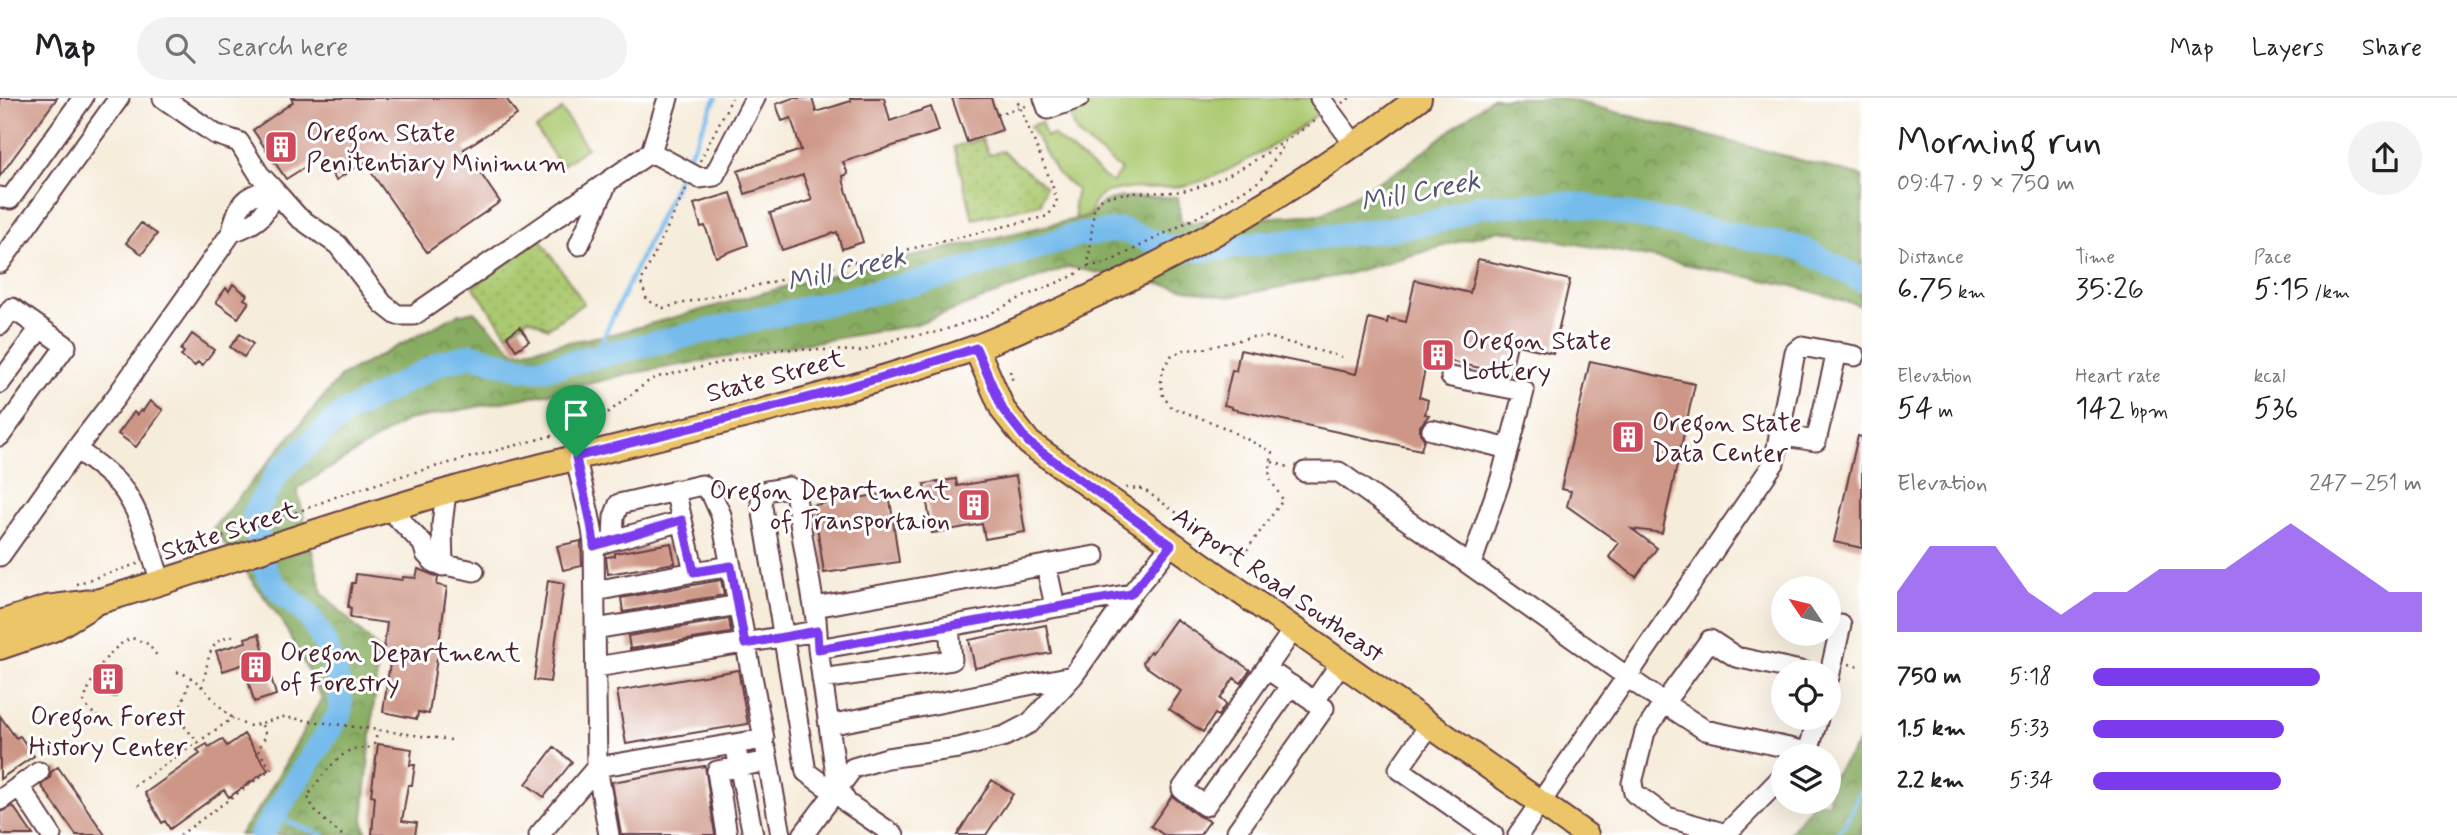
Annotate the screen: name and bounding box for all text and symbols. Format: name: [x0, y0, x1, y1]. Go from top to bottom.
search box: [137, 17, 627, 80]
text: Map: [35, 26, 95, 70]
icon: search: [161, 29, 199, 67]
text: Search here: [217, 31, 348, 65]
text: Map: [2170, 33, 2214, 64]
text: Layers: [2252, 33, 2324, 64]
text: Share: [2362, 33, 2422, 64]
place label: Oregon State Penitentiary Minimum: [306, 117, 566, 181]
text: Morning run: [1897, 118, 2102, 167]
button: share: [2348, 121, 2422, 195]
building icon: Oregon State Penitentiary Minimum: [262, 128, 300, 166]
water label: Mill Creek: [1358, 163, 1483, 222]
text: 09:47 · 9 × 750 m: [1897, 169, 2075, 199]
water label: Mill Creek: [783, 239, 910, 302]
text: Distance: [1897, 245, 1964, 270]
text: Time: [2075, 245, 2115, 270]
text: Pace: [2254, 245, 2291, 270]
text: 6.75: [1897, 270, 1953, 309]
text: 35:26: [2075, 270, 2144, 309]
text: 5:15: [2254, 270, 2309, 309]
text: km: [1953, 280, 1986, 305]
text: /km: [2309, 280, 2350, 305]
place label: Oregon State Lottery: [1462, 325, 1611, 389]
building icon: Oregon State Lottery: [1419, 336, 1457, 374]
street label: State Street: [703, 342, 848, 412]
text: Elevation: [1897, 364, 1972, 389]
text: Heart rate: [2075, 364, 2161, 389]
text: kcal: [2254, 364, 2286, 389]
pin: [546, 385, 606, 457]
text: 54: [1897, 389, 1933, 428]
text: 142: [2075, 389, 2125, 428]
text: 536: [2254, 389, 2298, 428]
icon: arrive: [557, 396, 595, 434]
text: m: [1933, 399, 1953, 424]
text: bpm: [2125, 399, 2168, 424]
place label: Oregon State Data Center: [1652, 407, 1801, 471]
building icon: Oregon State Data Center: [1609, 418, 1647, 456]
text: Elevation: [1897, 469, 1988, 499]
text: 247–251 m: [2309, 469, 2422, 499]
place label: Oregon Department of Transportaion: [709, 475, 950, 539]
building icon: Oregon Department of Transportaion: [955, 486, 993, 524]
street label: State Street: [157, 494, 302, 570]
street label: Airport Road Southeast: [1165, 500, 1390, 672]
north arrow: [1771, 576, 1841, 646]
map controls: [1771, 576, 1841, 814]
place label: Oregon Department of Forestry: [280, 637, 521, 701]
building icon: Oregon Department of Forestry: [237, 648, 275, 686]
building icon: Oregon Forest History Center: [89, 660, 127, 698]
button: locate: [1771, 660, 1841, 730]
text: 750 m: [1897, 662, 1962, 692]
text: 5:18: [2009, 662, 2052, 692]
place label: Oregon Forest History Center: [29, 701, 188, 765]
text: 1.5 km: [1897, 714, 1966, 744]
text: 5:33: [2009, 714, 2049, 744]
button: layers: [1771, 744, 1841, 814]
text: 2.2 km: [1897, 766, 1964, 796]
text: 5:34: [2009, 766, 2053, 796]

